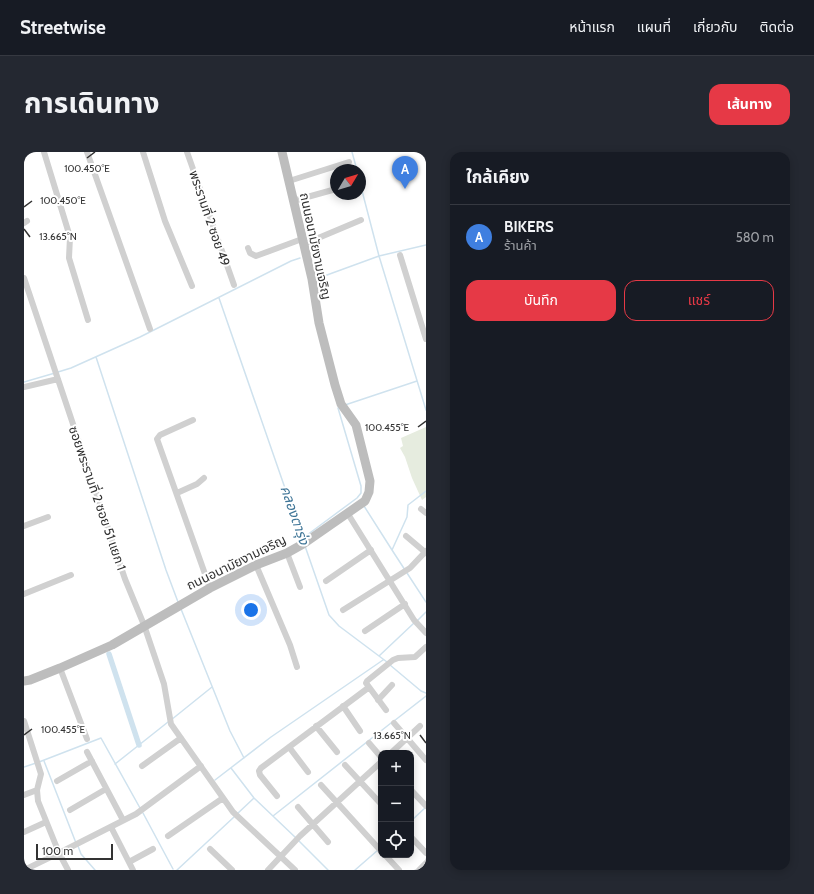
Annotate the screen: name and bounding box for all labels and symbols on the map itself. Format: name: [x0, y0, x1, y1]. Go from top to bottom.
pin: A: [392, 156, 418, 189]
text: 100.450°E: [64, 162, 110, 175]
north arrow: [330, 164, 366, 200]
street label: พระรามที่ 2 ซอย 49: [186, 168, 235, 268]
street label: ถนนอนามัยงามเจริญ: [297, 191, 335, 301]
text: 100.450°E: [40, 194, 86, 207]
text: 13.665°N: [39, 230, 77, 243]
text: 100.455°E: [365, 421, 410, 434]
street label: ซอยพระรามที่ 2 ซอย 51 แยก 1: [66, 423, 131, 572]
water label: คลองตารุ่ง: [277, 483, 314, 548]
street label: ถนนอนามัยงามเจริญ: [184, 531, 288, 593]
your location: [241, 600, 261, 620]
text: 100.455°E: [41, 723, 86, 736]
text: 13.665°N: [373, 729, 411, 742]
scale bar: [36, 842, 113, 861]

